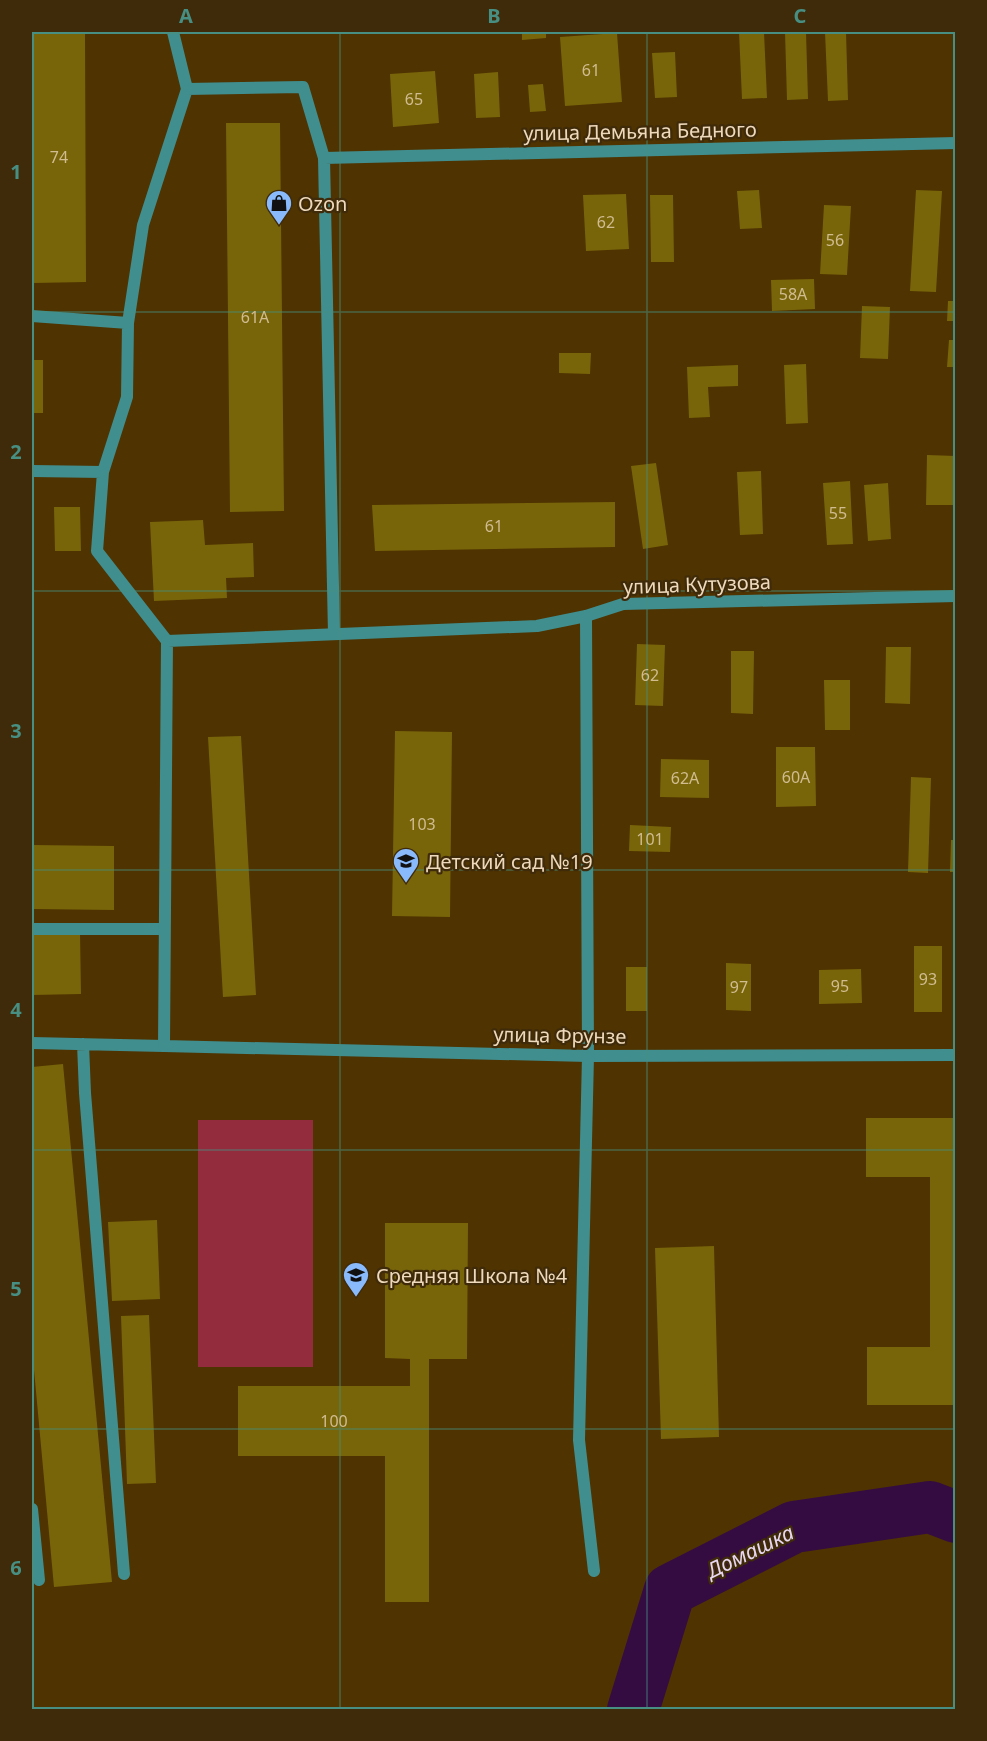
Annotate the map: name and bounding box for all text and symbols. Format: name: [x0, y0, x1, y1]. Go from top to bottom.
text: A: [179, 2, 193, 29]
text: B: [487, 2, 501, 29]
text: C: [794, 2, 807, 29]
house number: 61: [582, 59, 600, 81]
house number: 65: [405, 88, 423, 110]
street label: улица Демьяна Бедного: [523, 115, 757, 147]
house number: 74: [50, 146, 68, 168]
text: 1: [10, 158, 22, 185]
shop icon: Ozon: [264, 188, 294, 226]
place label: Ozon: [298, 190, 347, 217]
house number: 62: [597, 211, 615, 233]
house number: 56: [826, 229, 844, 251]
house number: 58А: [779, 283, 808, 305]
house number: 61А: [241, 306, 270, 328]
text: 2: [10, 438, 22, 465]
house number: 55: [829, 502, 847, 524]
house number: 61: [485, 515, 503, 537]
street label: улица Кутузова: [623, 568, 771, 600]
house number: 62: [641, 664, 659, 686]
text: 3: [10, 717, 22, 744]
house number: 60А: [782, 766, 811, 788]
house number: 62А: [671, 767, 700, 789]
house number: 103: [408, 813, 436, 835]
house number: 101: [636, 828, 664, 850]
school or university icon: Детский сад №19: [391, 846, 421, 884]
place label: Детский сад №19: [426, 848, 593, 875]
house number: 93: [919, 968, 937, 990]
house number: 95: [831, 975, 849, 997]
house number: 97: [730, 976, 748, 998]
text: 4: [10, 996, 22, 1023]
street label: улица Фрунзе: [493, 1020, 627, 1050]
school or university icon: Средняя Школа №4: [341, 1260, 371, 1298]
place label: Средняя Школа №4: [376, 1262, 568, 1289]
text: 5: [10, 1275, 22, 1302]
house number: 100: [320, 1410, 348, 1432]
water label: Домашка: [700, 1518, 798, 1585]
text: 6: [10, 1554, 22, 1581]

